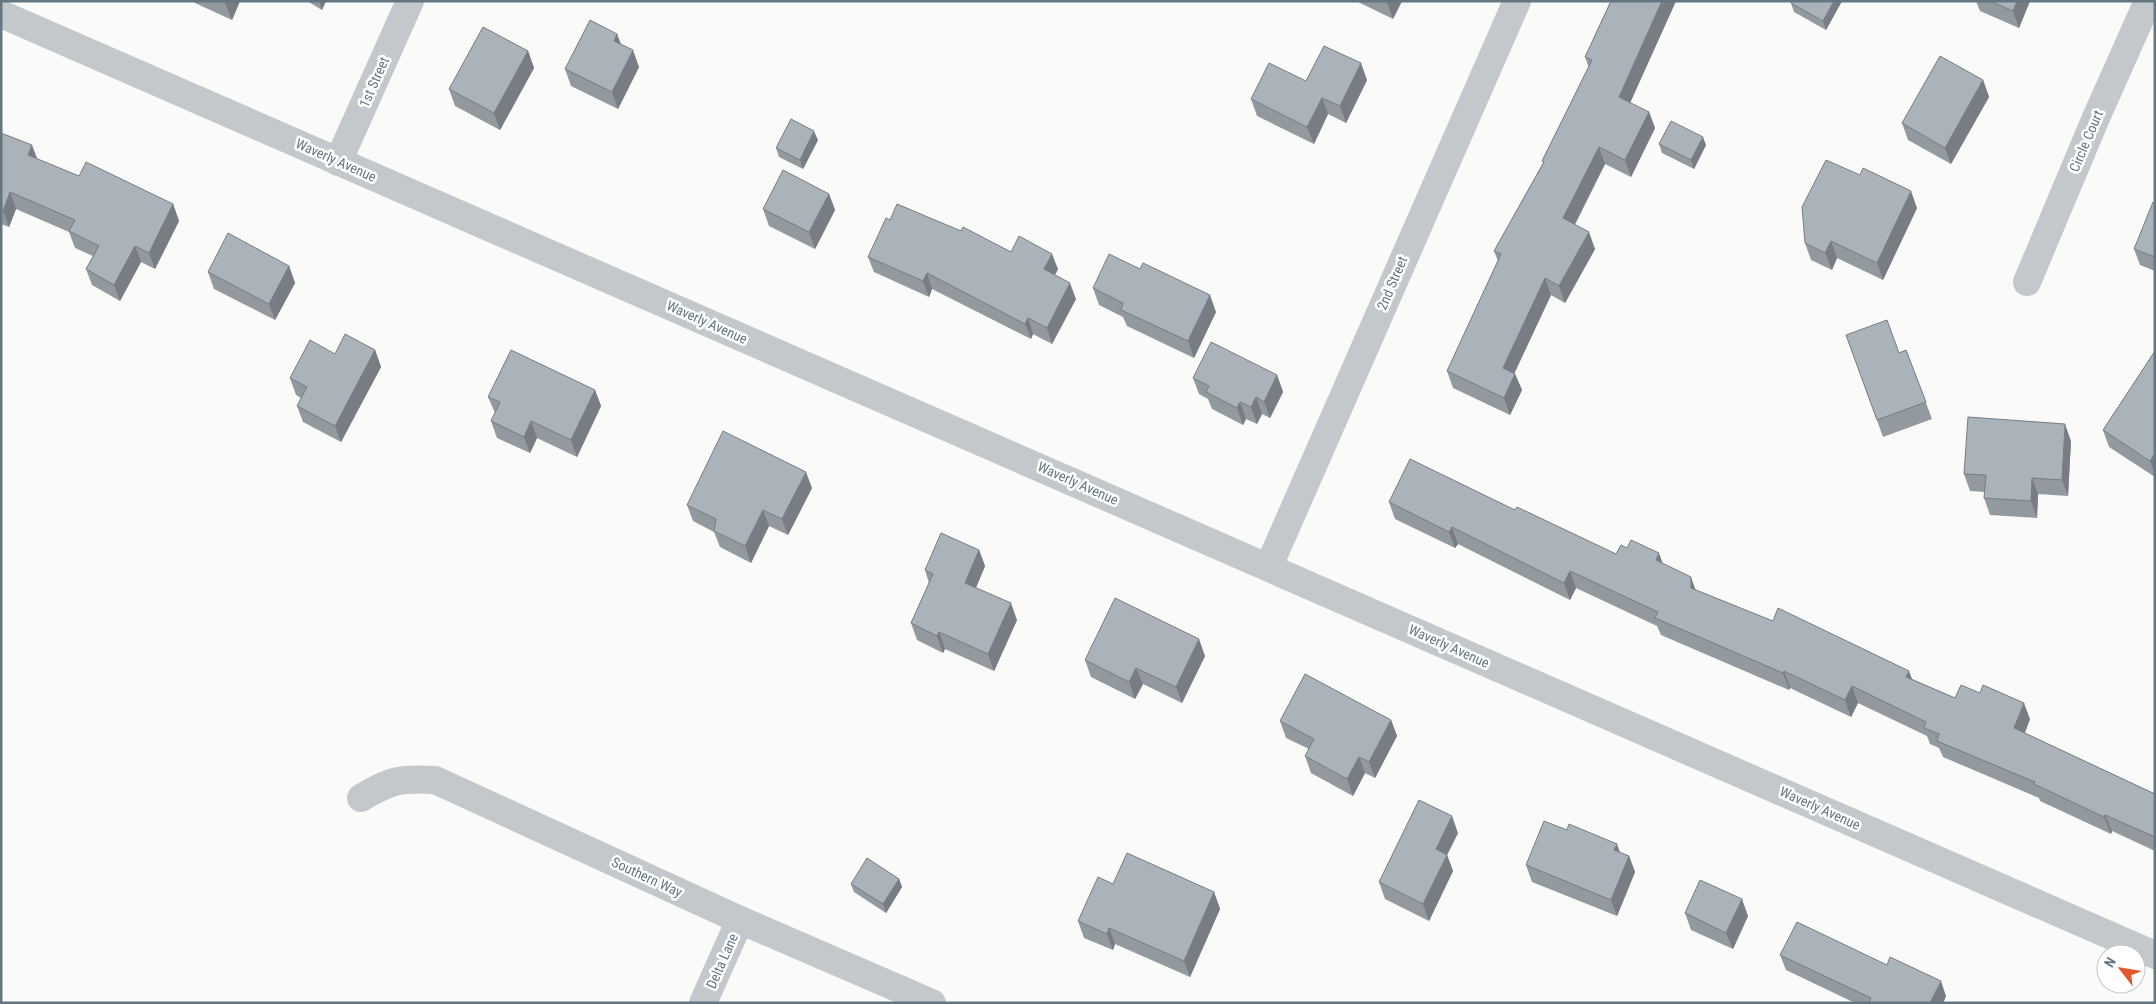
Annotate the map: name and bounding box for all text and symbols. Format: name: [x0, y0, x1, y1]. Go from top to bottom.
street label: 1st Street: [356, 54, 392, 110]
street label: Circle Court: [2066, 108, 2106, 174]
street label: Waverly Avenue: [293, 135, 379, 185]
street label: 2nd Street: [1374, 254, 1410, 312]
street label: Waverly Avenue: [664, 297, 750, 347]
street label: Waverly Avenue: [1035, 458, 1121, 508]
street label: Waverly Avenue: [1406, 621, 1492, 671]
street label: Waverly Avenue: [1777, 783, 1863, 833]
street label: Southern Way: [609, 854, 685, 900]
street label: Delta Lane: [703, 931, 741, 991]
north arrow: [2096, 944, 2146, 994]
text: N: [2101, 955, 2119, 970]

